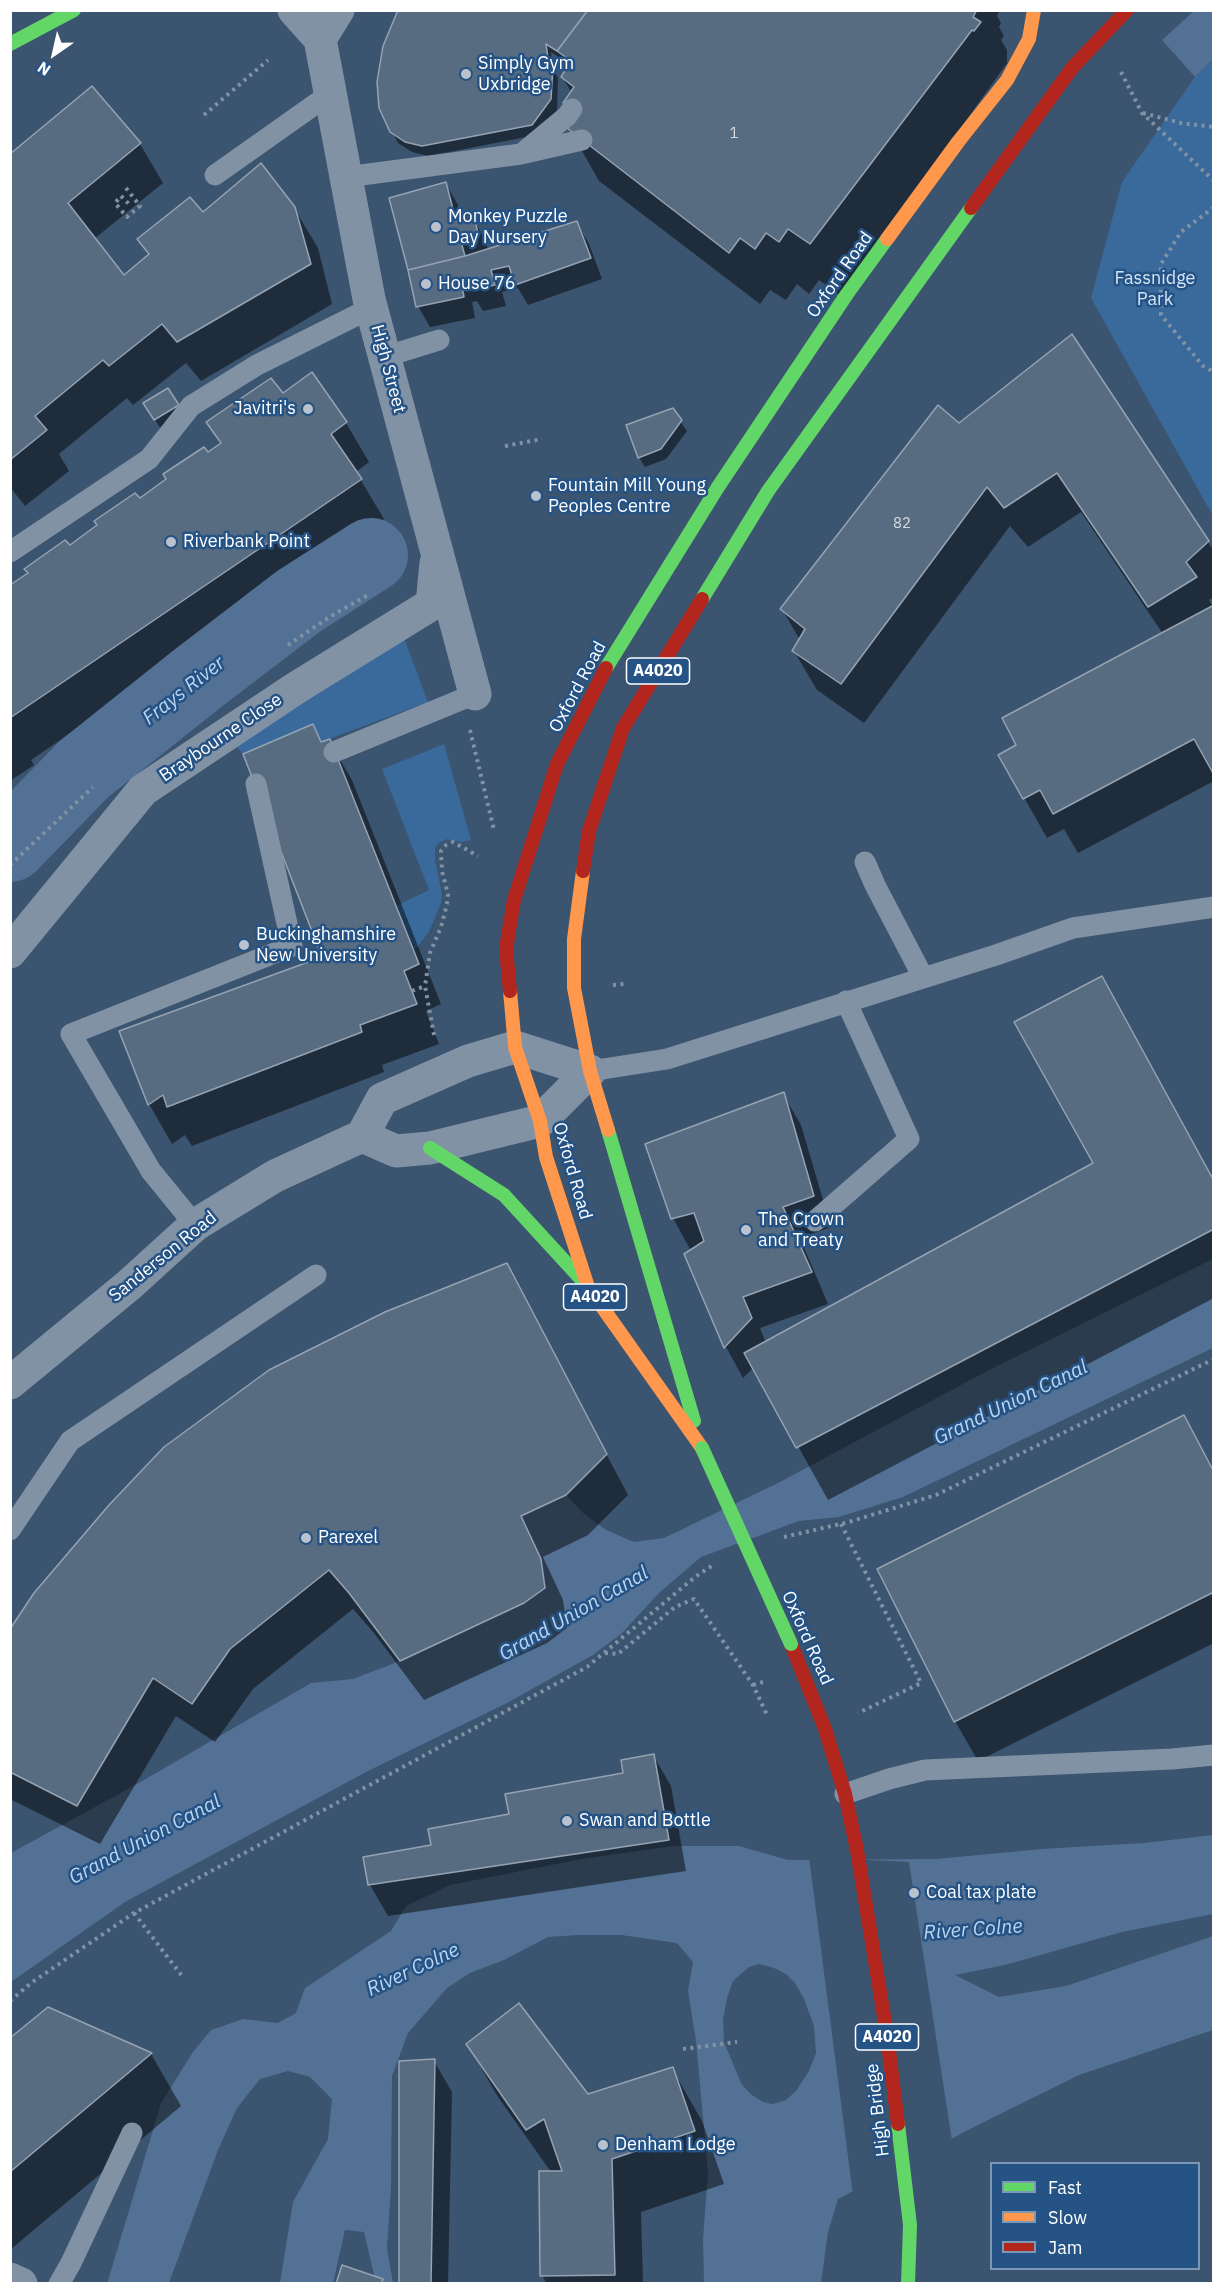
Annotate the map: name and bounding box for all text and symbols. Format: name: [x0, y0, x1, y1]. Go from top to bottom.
north arrow: [24, 24, 84, 84]
place label: Simply Gym Uxbridge: [478, 53, 574, 96]
text: N: [34, 57, 54, 80]
marker: Simply Gym Uxbridge: [459, 67, 473, 81]
house number: 1: [730, 125, 738, 143]
place label: Monkey Puzzle Day Nursery: [448, 206, 568, 248]
marker: Monkey Puzzle Day Nursery: [429, 220, 443, 234]
street label: Oxford Road: [802, 228, 878, 322]
park label: Fassnidge Park: [1115, 268, 1195, 310]
place label: House 76: [438, 273, 516, 295]
marker: House 76: [419, 277, 433, 291]
street label: High Street: [366, 322, 410, 416]
place label: Javitri's: [233, 398, 296, 420]
marker: Javitri's: [301, 402, 315, 416]
place label: Fountain Mill Young Peoples Centre: [548, 475, 706, 518]
marker: Fountain Mill Young Peoples Centre: [529, 489, 543, 503]
house number: 82: [893, 515, 911, 533]
place label: Riverbank Point: [183, 531, 310, 553]
marker: Riverbank Point: [164, 535, 178, 549]
street label: Oxford Road: [545, 638, 611, 736]
water label: Frays River: [138, 651, 230, 731]
road number: A4020: [626, 658, 690, 684]
street label: Braybourne Close: [156, 689, 286, 787]
place label: Buckinghamshire New University: [256, 924, 396, 966]
marker: Buckinghamshire New University: [237, 938, 251, 952]
street label: Oxford Road: [548, 1120, 596, 1222]
street label: Sanderson Road: [105, 1207, 221, 1307]
place label: The Crown and Treaty: [758, 1209, 844, 1252]
marker: The Crown and Treaty: [739, 1223, 753, 1237]
road number: A4020: [564, 1284, 626, 1310]
water label: Grand Union Canal: [930, 1355, 1092, 1451]
place label: Parexel: [318, 1527, 378, 1549]
marker: Parexel: [299, 1531, 313, 1545]
water label: Grand Union Canal: [495, 1562, 653, 1666]
street label: Oxford Road: [777, 1588, 837, 1688]
water label: Grand Union Canal: [65, 1790, 225, 1890]
place label: Swan and Bottle: [579, 1810, 711, 1832]
marker: Swan and Bottle: [560, 1814, 574, 1828]
place label: Coal tax plate: [926, 1882, 1036, 1904]
marker: Coal tax plate: [907, 1886, 921, 1900]
water label: River Colne: [923, 1915, 1023, 1945]
water label: River Colne: [363, 1938, 463, 2002]
road number: A4020: [856, 2024, 918, 2050]
street label: High Bridge: [862, 2062, 894, 2158]
place label: Denham Lodge: [615, 2134, 736, 2156]
marker: Denham Lodge: [596, 2138, 610, 2152]
legend: [990, 2162, 1200, 2270]
text: Fast: [1048, 2176, 1082, 2199]
text: Slow: [1048, 2206, 1087, 2229]
text: Jam: [1048, 2236, 1083, 2259]

